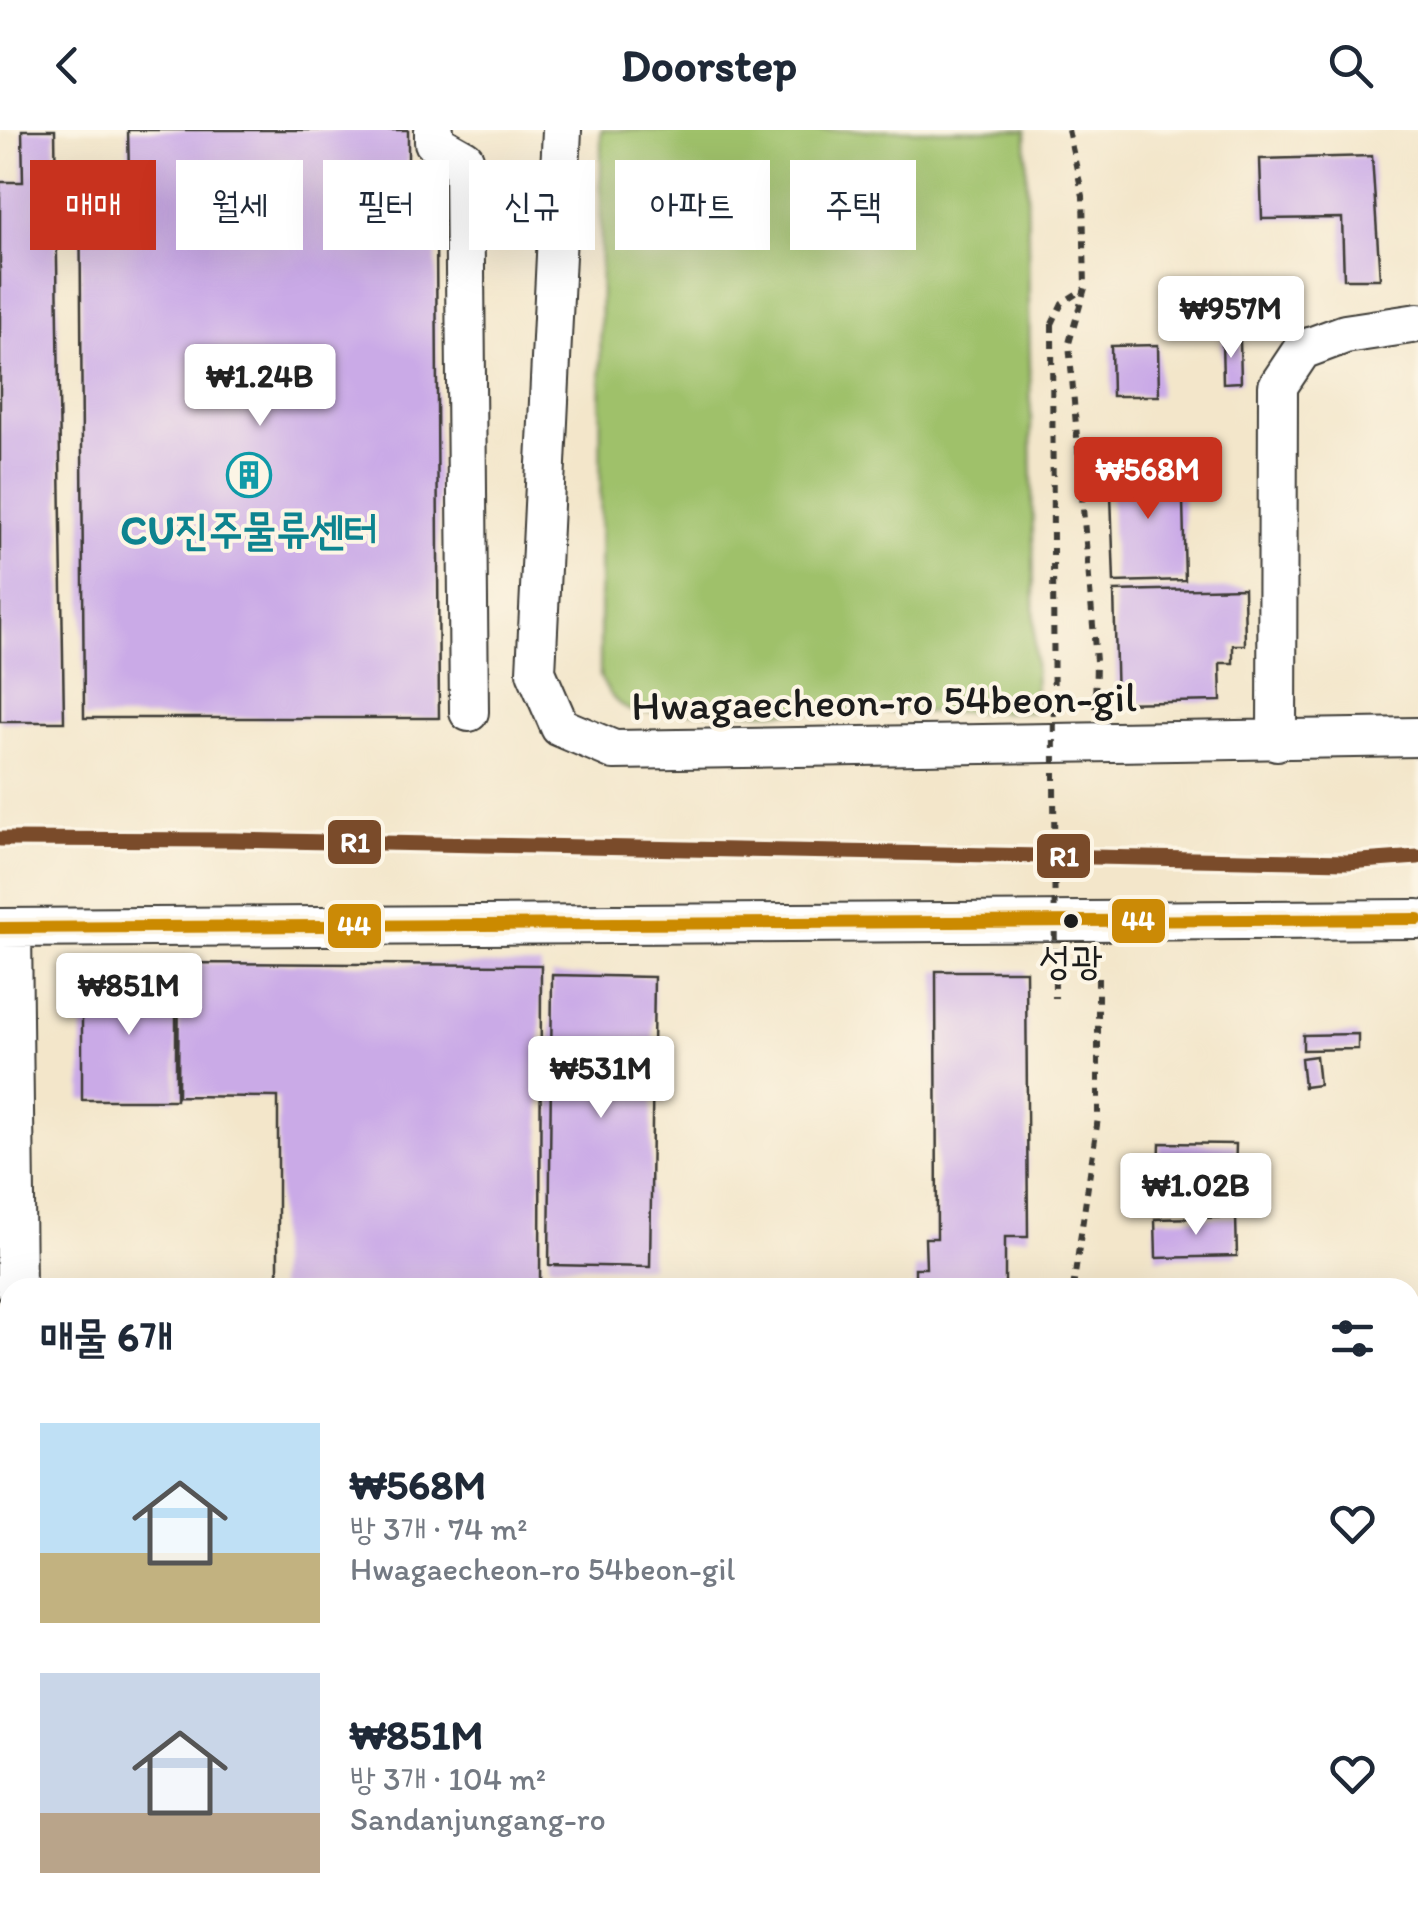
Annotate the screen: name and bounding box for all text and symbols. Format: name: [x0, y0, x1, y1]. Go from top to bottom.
icon: back: [40, 38, 95, 93]
text: Doorstep: [621, 38, 797, 92]
icon: search: [1323, 38, 1378, 93]
chip: 매매: [30, 160, 156, 250]
chip: 월세: [176, 160, 303, 250]
chip: 필터: [323, 160, 449, 250]
chip: 신규: [469, 160, 595, 250]
chip: 아파트: [615, 160, 770, 250]
chip: 주택: [790, 160, 916, 250]
pin: ₩957M: [1161, 276, 1301, 361]
text: ₩957M: [1180, 289, 1282, 327]
pin: ₩1.24B: [179, 344, 341, 429]
text: ₩1.24B: [207, 357, 313, 395]
pin: ₩568M: [1078, 437, 1218, 522]
text: ₩568M: [1096, 450, 1200, 488]
building icon: CU진주물류센터: [226, 452, 272, 498]
place label: CU진주물류센터: [120, 504, 378, 555]
street label: Hwagaecheon-ro 54beon-gil: [631, 671, 1137, 731]
line badge: R1: [326, 818, 383, 866]
text: R1: [340, 825, 370, 859]
line badge: R1: [1035, 832, 1092, 880]
text: R1: [1049, 839, 1079, 873]
line badge: 44: [1110, 897, 1167, 945]
line badge: 44: [326, 902, 383, 950]
text: 44: [1121, 903, 1155, 937]
text: 44: [337, 908, 371, 942]
marker: 성광: [1061, 911, 1081, 931]
place label: 성광: [1039, 936, 1103, 984]
pin: ₩851M: [59, 953, 199, 1038]
text: ₩851M: [78, 966, 180, 1004]
pin: ₩531M: [531, 1036, 671, 1121]
text: ₩531M: [550, 1049, 652, 1087]
pin: ₩1.02B: [1115, 1153, 1277, 1238]
text: ₩1.02B: [1142, 1166, 1250, 1204]
text: 매물 6개: [40, 1311, 173, 1362]
icon: filters: [1325, 1311, 1380, 1366]
text: ₩568M: [350, 1459, 486, 1510]
icon: home: [120, 1463, 240, 1583]
icon: heart: [1325, 1496, 1380, 1551]
text: 방 3개 · 74 m²: [350, 1510, 527, 1548]
text: Hwagaecheon-ro 54beon-gil: [350, 1550, 735, 1588]
text: ₩851M: [350, 1709, 483, 1760]
icon: home: [120, 1713, 240, 1833]
icon: heart: [1325, 1746, 1380, 1801]
text: 방 3개 · 104 m²: [350, 1760, 546, 1798]
text: Sandanjungang-ro: [350, 1800, 606, 1838]

